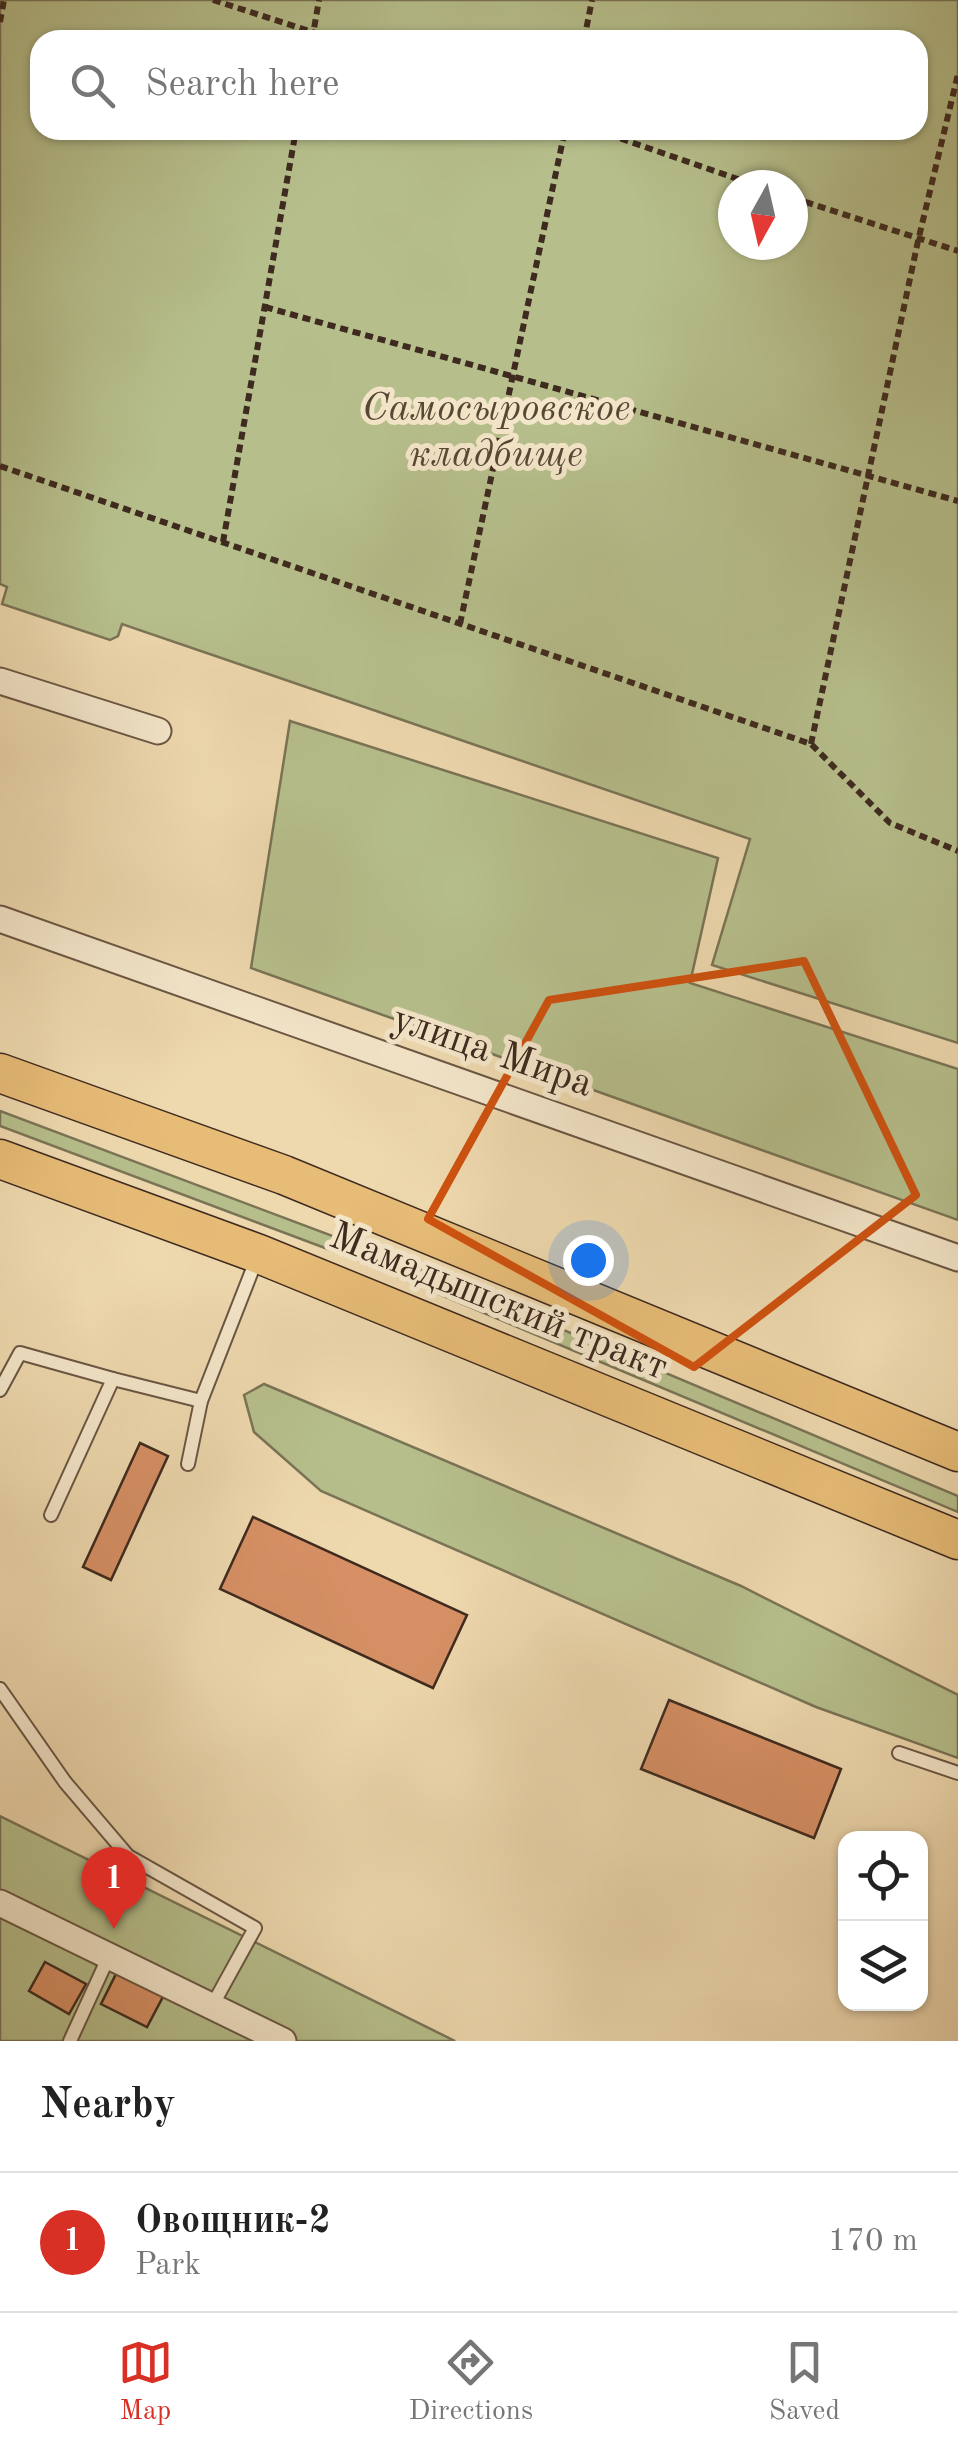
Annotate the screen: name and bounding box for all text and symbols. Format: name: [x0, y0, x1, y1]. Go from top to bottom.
search box: [30, 30, 928, 140]
icon: search: [65, 58, 120, 113]
text: Search here: [145, 66, 340, 104]
north arrow: [718, 170, 808, 260]
park label: Самосыровское кладбище: [362, 390, 630, 476]
street label: улица Мира: [387, 1000, 598, 1106]
street label: Мамадышский тракт: [323, 1217, 673, 1389]
your location: [563, 1235, 614, 1286]
map controls: [838, 1831, 928, 2011]
button: locate: [838, 1831, 928, 1921]
pin: 1: [82, 1846, 146, 1929]
button: layers: [838, 1921, 928, 2011]
text: Nearby: [40, 2085, 176, 2127]
text: Овощник-2: [135, 2203, 331, 2241]
text: 1: [63, 2226, 82, 2258]
text: 170 m: [828, 2226, 918, 2258]
text: Park: [135, 2250, 201, 2282]
tab: Map: [118, 2335, 173, 2430]
tab: Directions: [409, 2335, 533, 2430]
tab: Saved: [769, 2335, 840, 2430]

